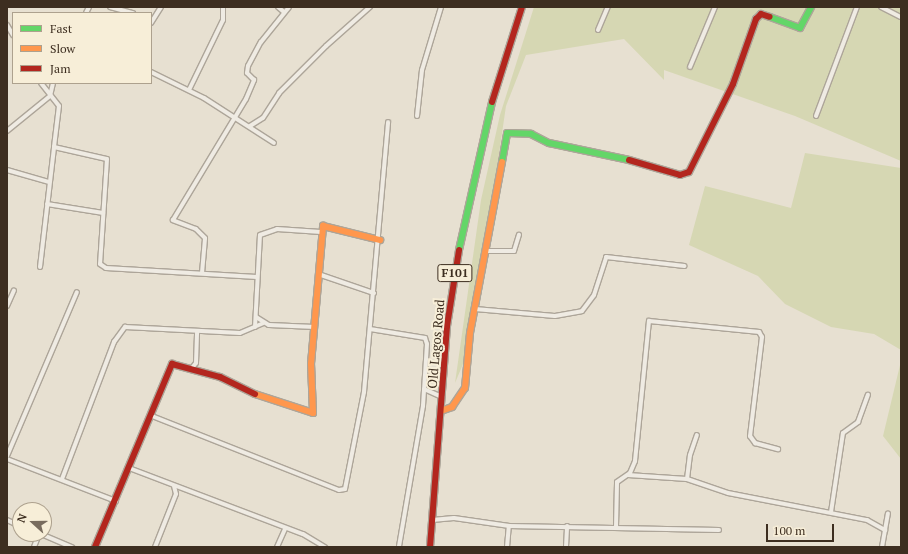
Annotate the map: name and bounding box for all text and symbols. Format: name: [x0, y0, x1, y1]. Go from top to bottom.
legend: [12, 12, 152, 84]
text: Fast: [50, 21, 72, 36]
text: Slow: [50, 41, 75, 56]
text: Jam: [50, 61, 71, 76]
road number: F101: [437, 263, 473, 283]
street label: Old Lagos Road: [424, 299, 448, 389]
north arrow: [12, 502, 52, 542]
text: N: [14, 512, 30, 524]
scale bar: [768, 516, 836, 542]
text: 100 m: [773, 523, 805, 538]

